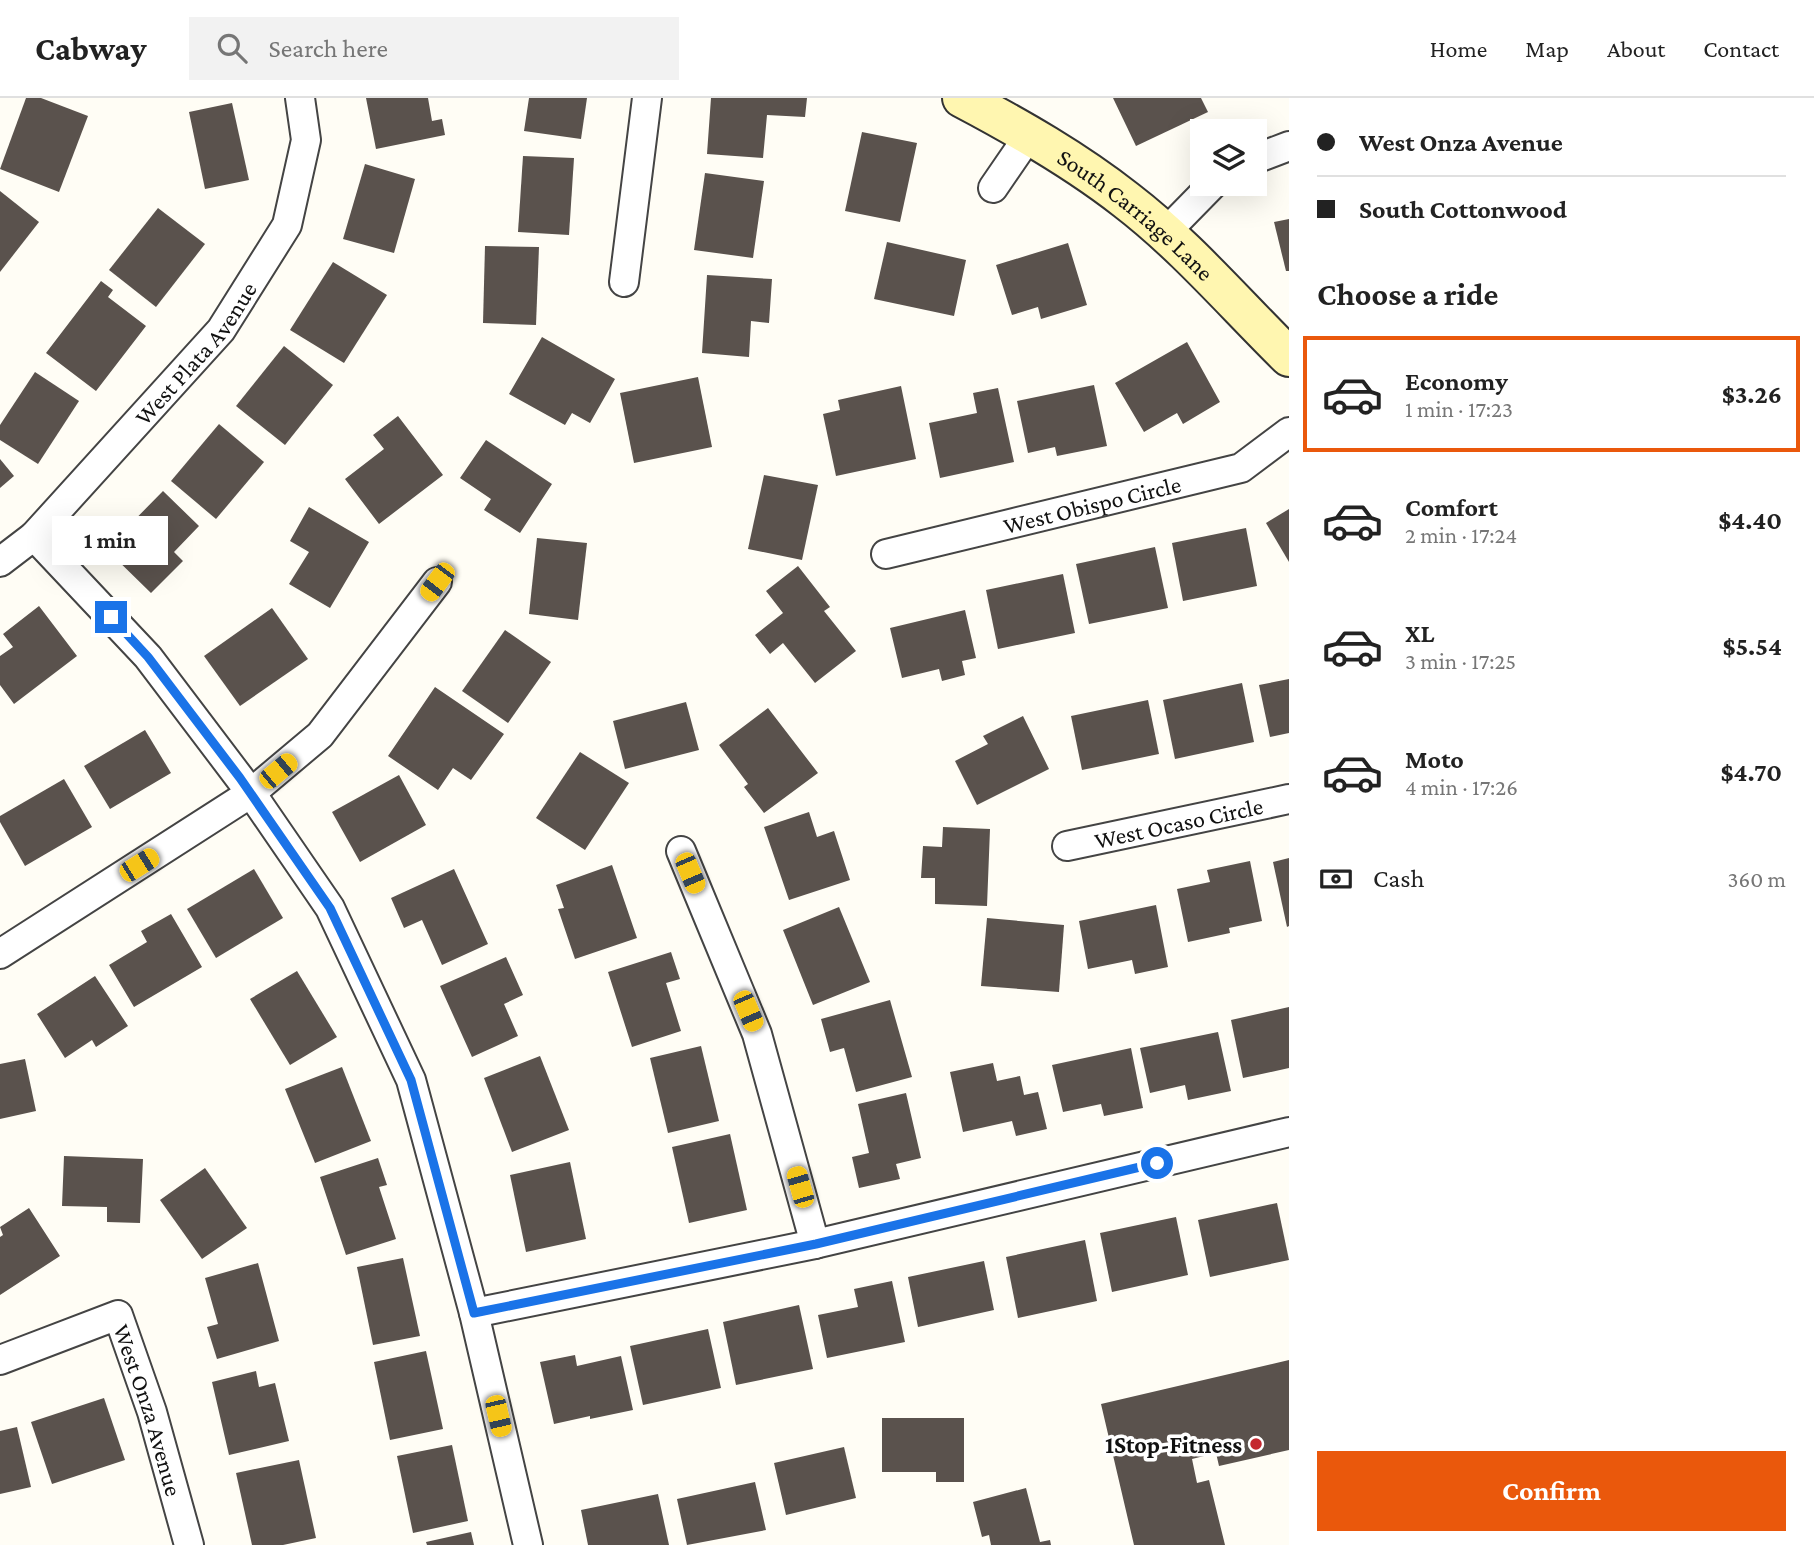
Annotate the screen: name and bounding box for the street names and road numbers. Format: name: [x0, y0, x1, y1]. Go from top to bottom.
street label: South Carriage Lane: [1053, 143, 1220, 286]
street label: West Plata Avenue: [129, 277, 261, 430]
street label: West Obispo Circle: [1001, 470, 1184, 539]
street label: West Ocaso Circle: [1092, 791, 1265, 853]
street label: West Onza Avenue: [109, 1320, 188, 1499]

